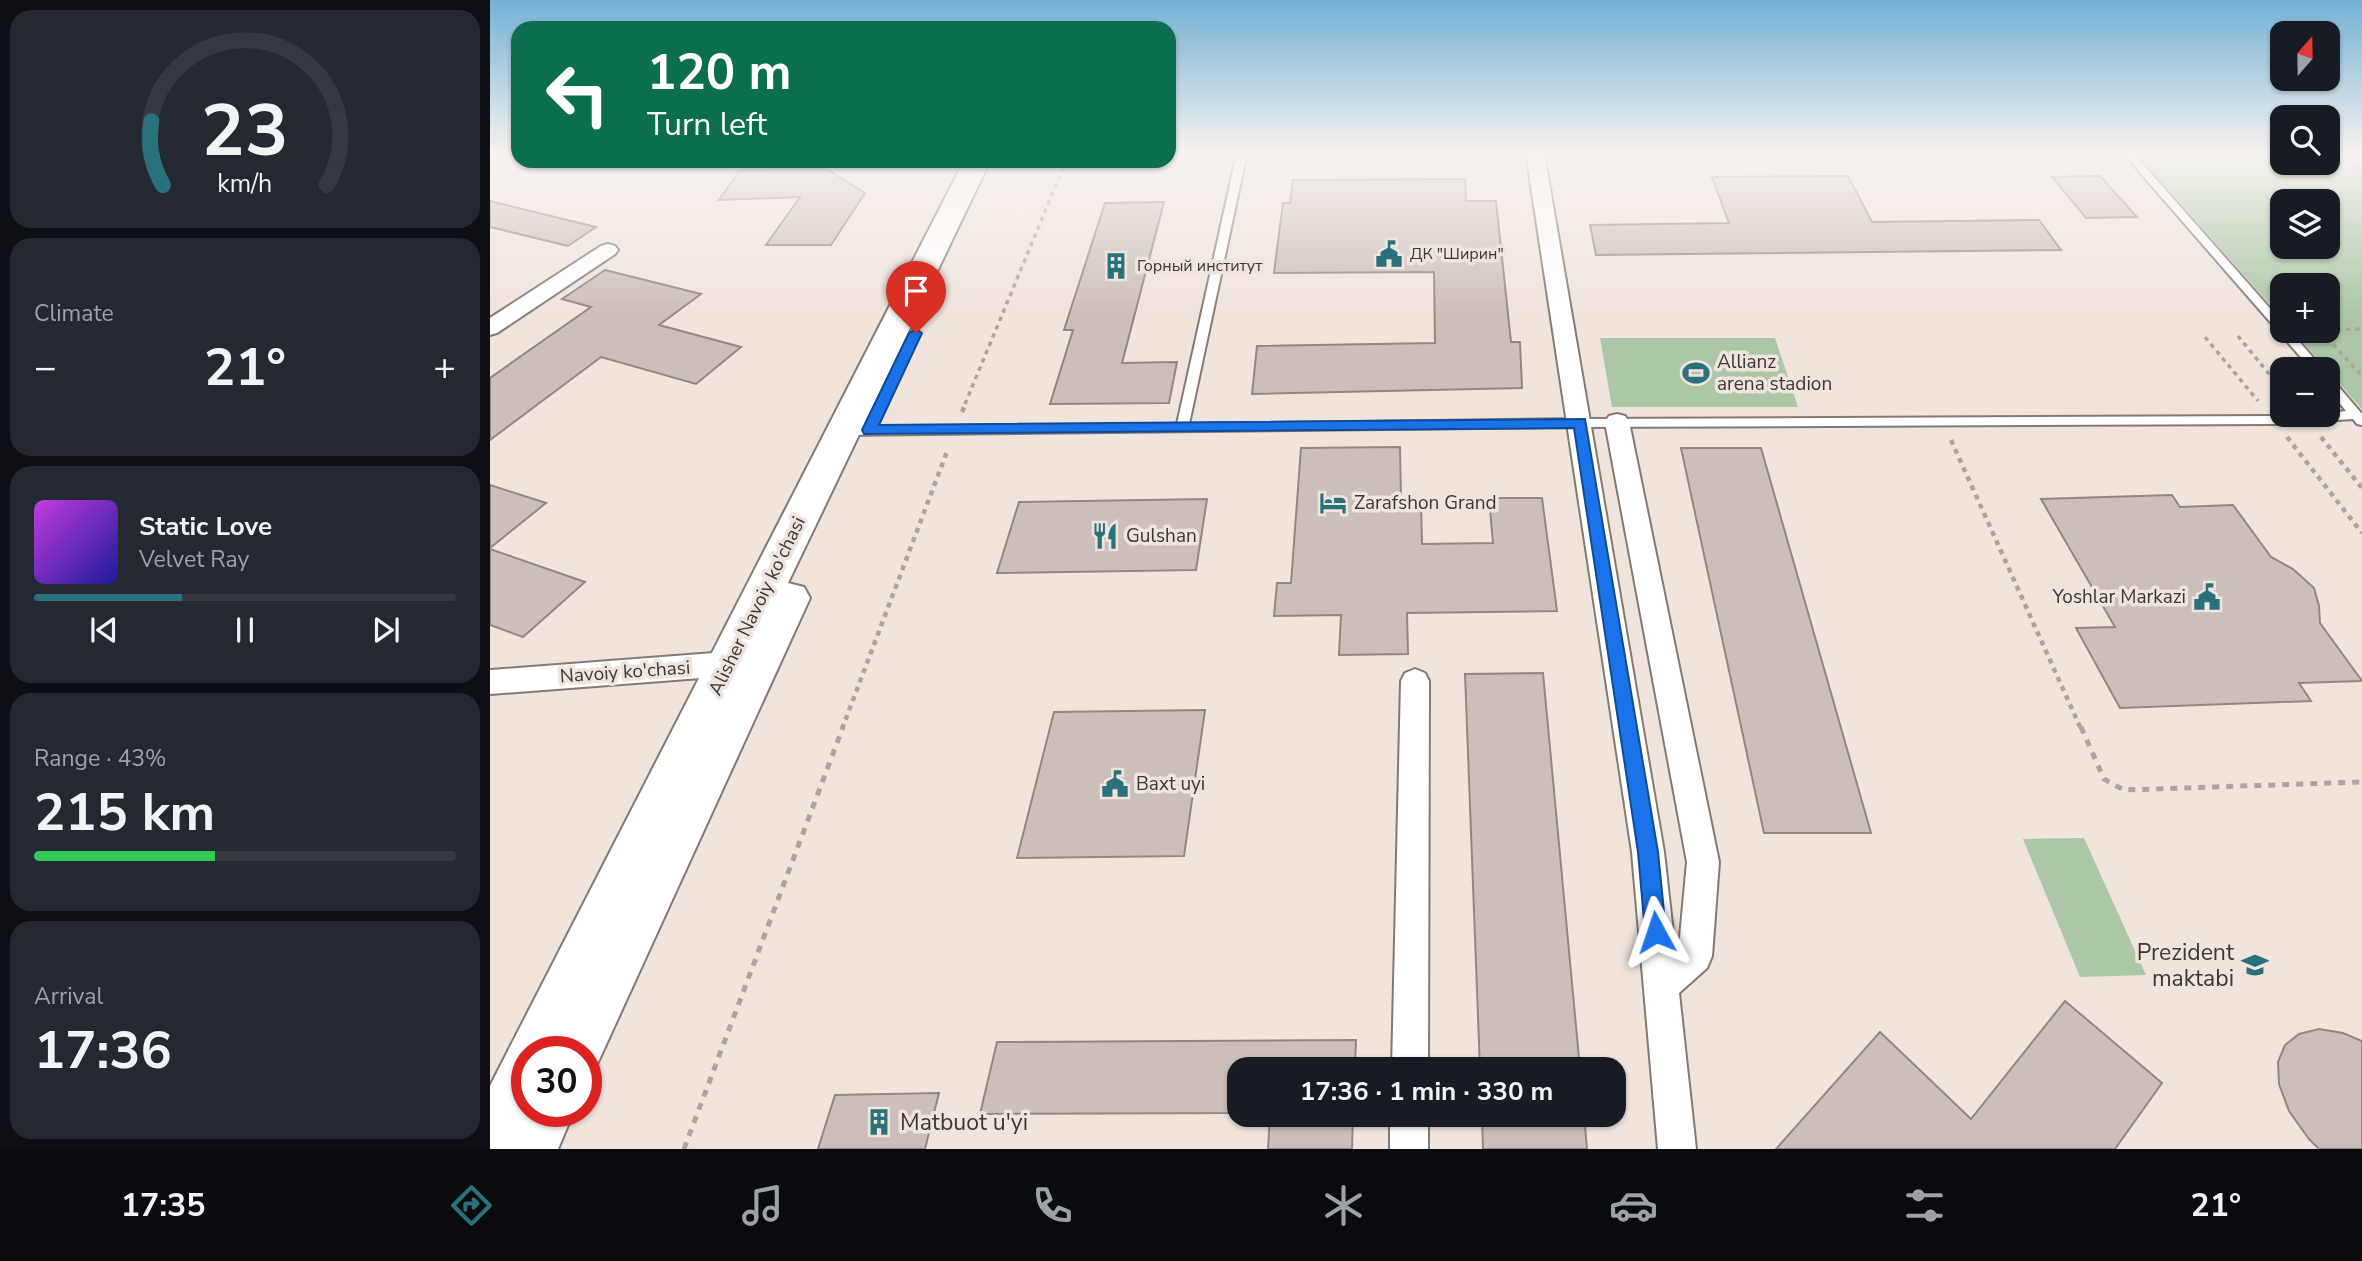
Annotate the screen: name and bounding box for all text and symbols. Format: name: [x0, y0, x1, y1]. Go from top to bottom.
north arrow: [2270, 21, 2340, 91]
map controls: [2270, 21, 2340, 427]
text: 120 m: [647, 39, 791, 106]
icon: left: [532, 49, 623, 140]
text: 23: [201, 81, 289, 181]
text: Turn left: [647, 103, 767, 146]
button: search: [2270, 105, 2340, 175]
text: km/h: [217, 167, 273, 201]
button: layers: [2270, 189, 2340, 259]
public building icon: ДК "Ширин": [1374, 239, 1404, 269]
place label: ДК "Ширин": [1410, 243, 1504, 265]
building icon: Горный институт: [1101, 251, 1131, 281]
place label: Горный институт: [1137, 255, 1263, 277]
pin: [886, 261, 946, 333]
icon: arrive: [897, 272, 935, 310]
button: +: [2270, 273, 2340, 343]
text: Climate: [34, 298, 114, 329]
text: 21°: [204, 332, 286, 403]
text: −: [34, 342, 57, 393]
text: +: [433, 342, 456, 393]
place label: Allianz arena stadion: [1717, 349, 1832, 397]
button: −: [2270, 357, 2340, 427]
sports icon: Allianz arena stadion: [1681, 358, 1711, 388]
hotel icon: Zarafshon Grand: [1318, 488, 1348, 518]
place label: Zarafshon Grand: [1354, 490, 1497, 516]
text: Static Love: [139, 509, 272, 544]
street label: Alisher Navoiy ko'chasi: [702, 512, 812, 700]
restaurant icon: Gulshan: [1090, 521, 1120, 551]
place label: Gulshan: [1126, 523, 1197, 549]
text: Velvet Ray: [139, 544, 249, 575]
public building icon: Yoshlar Markazi: [2192, 582, 2222, 612]
place label: Yoshlar Markazi: [2052, 584, 2186, 610]
icon: previous: [85, 611, 123, 649]
icon: pause: [226, 611, 264, 649]
icon: next: [367, 611, 405, 649]
street label: Navoiy ko'chasi: [559, 654, 691, 690]
text: Range · 43%: [34, 743, 166, 774]
public building icon: Baxt uyi: [1100, 769, 1130, 799]
place label: Baxt uyi: [1136, 771, 1205, 797]
text: 215 km: [34, 777, 215, 848]
position arrow: [1619, 895, 1693, 969]
place label: Prezident maktabi: [2137, 937, 2235, 994]
school or university icon: Prezident maktabi: [2240, 950, 2270, 980]
text: Arrival: [34, 981, 103, 1012]
text: 17:36: [34, 1015, 172, 1086]
speed limit sign: 30: [511, 1036, 602, 1127]
text: 17:36 · 1 min · 330 m: [1300, 1074, 1553, 1109]
building icon: Matbuot u'yi: [864, 1107, 894, 1137]
place label: Matbuot u'yi: [900, 1107, 1028, 1138]
icon: directions: [447, 1181, 496, 1230]
icon: music: [738, 1181, 787, 1230]
icon: phone: [1028, 1181, 1077, 1230]
icon: climate: [1319, 1181, 1368, 1230]
icon: car: [1609, 1181, 1658, 1230]
icon: filters: [1900, 1181, 1949, 1230]
text: 17:35: [121, 1184, 206, 1227]
text: 21°: [2191, 1184, 2241, 1227]

